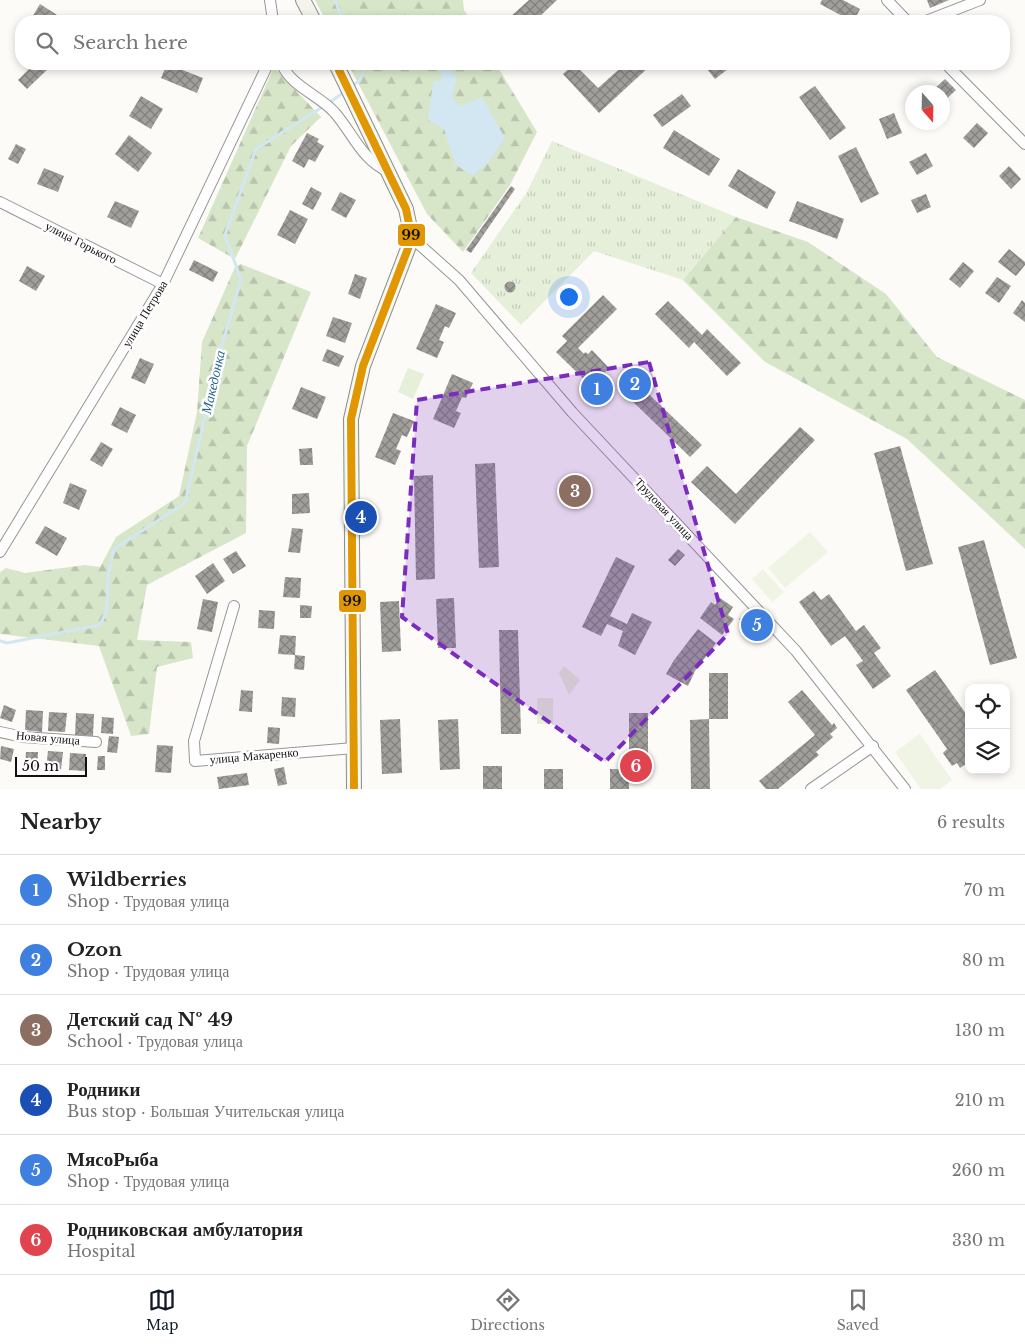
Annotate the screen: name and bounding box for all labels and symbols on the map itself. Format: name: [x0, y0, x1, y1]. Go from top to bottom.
north arrow: [905, 85, 950, 130]
street label: улица Горького: [43, 218, 120, 267]
line badge: 99: [397, 223, 426, 247]
text: 99: [402, 226, 420, 244]
street label: улица Петрова: [119, 277, 171, 350]
your location: [556, 284, 582, 310]
water label: Македонка: [197, 348, 229, 417]
pin: 2: [619, 365, 651, 403]
pin: 1: [581, 370, 613, 408]
pin: 3: [559, 472, 591, 510]
street label: Трудовая улица: [632, 474, 697, 543]
pin: 4: [345, 498, 377, 536]
line badge: 99: [338, 589, 367, 613]
text: 99: [343, 592, 361, 610]
pin: 5: [741, 606, 773, 644]
street label: Новая улица: [15, 727, 81, 748]
street label: улица Макаренко: [209, 744, 299, 767]
pin: 6: [620, 747, 652, 785]
scale bar: [15, 754, 88, 777]

